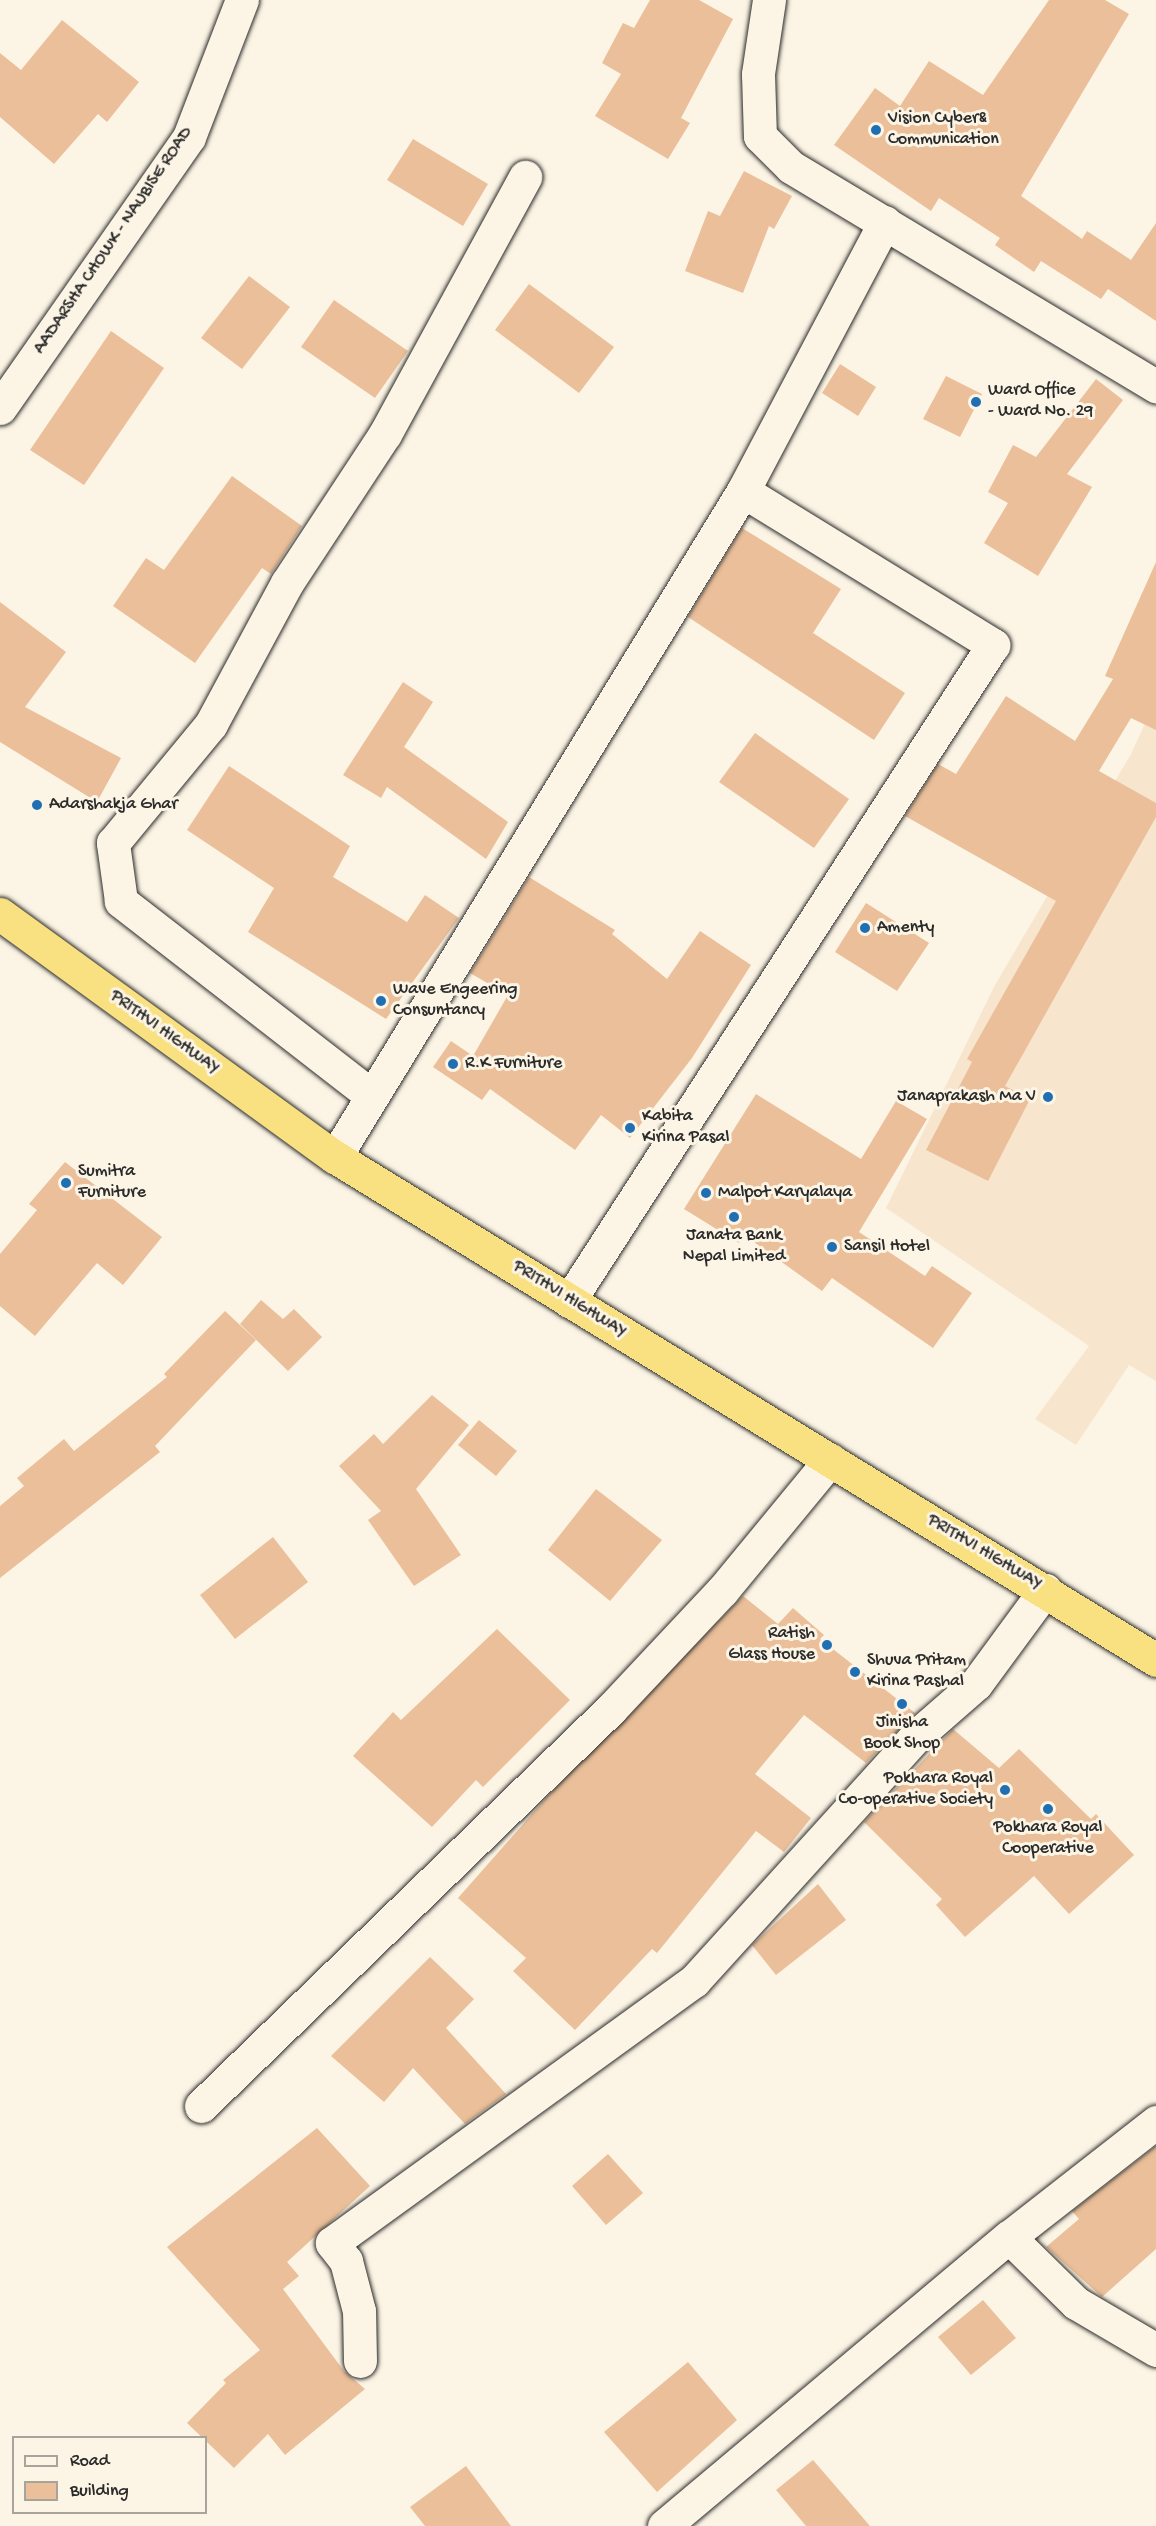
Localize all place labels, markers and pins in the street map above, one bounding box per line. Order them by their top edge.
place label: Vision Cyber& Communication [888,109,999,152]
marker: Vision Cyber& Communication [869,123,883,137]
place label: Ward Office - Ward No. 29 [988,381,1093,424]
marker: Ward Office - Ward No. 29 [969,395,983,409]
place label: Adarshakja Ghar [49,794,178,816]
marker: Adarshakja Ghar [30,798,44,812]
place label: Amenty [877,917,934,939]
marker: Amenty [858,921,872,935]
place label: Wave Engeering Consuntancy [393,980,517,1022]
marker: Wave Engeering Consuntancy [374,994,388,1008]
place label: R.K Furniture [465,1053,562,1075]
marker: R.K Furniture [446,1057,460,1071]
place label: Janaprakash Ma V [897,1086,1036,1108]
marker: Janaprakash Ma V [1041,1090,1055,1104]
place label: Kabita Kirina Pasal [642,1107,729,1150]
marker: Kabita Kirina Pasal [623,1121,637,1135]
place label: Sumitra Furniture [78,1162,146,1204]
marker: Sumitra Furniture [59,1176,73,1190]
place label: Malpot Karyalaya [718,1182,852,1204]
marker: Malpot Karyalaya [699,1186,713,1200]
marker: Janata Bank Nepal Limited [727,1210,741,1224]
place label: Janata Bank Nepal Limited [683,1226,785,1268]
place label: Sansil Hotel [844,1236,930,1258]
marker: Sansil Hotel [825,1240,839,1254]
place label: Ratish Glass House [728,1624,815,1666]
marker: Ratish Glass House [820,1638,834,1652]
place label: Shuva Pritam Kirina Pashal [867,1651,966,1694]
marker: Shuva Pritam Kirina Pashal [848,1665,862,1679]
marker: Jinisha Book Shop [895,1697,909,1711]
place label: Jinisha Book Shop [864,1713,940,1756]
place label: Pokhara Royal Co-operative Society [838,1769,993,1812]
marker: Pokhara Royal Co-operative Society [998,1783,1012,1797]
marker: Pokhara Royal Cooperative [1041,1802,1055,1816]
place label: Pokhara Royal Cooperative [993,1818,1103,1860]

